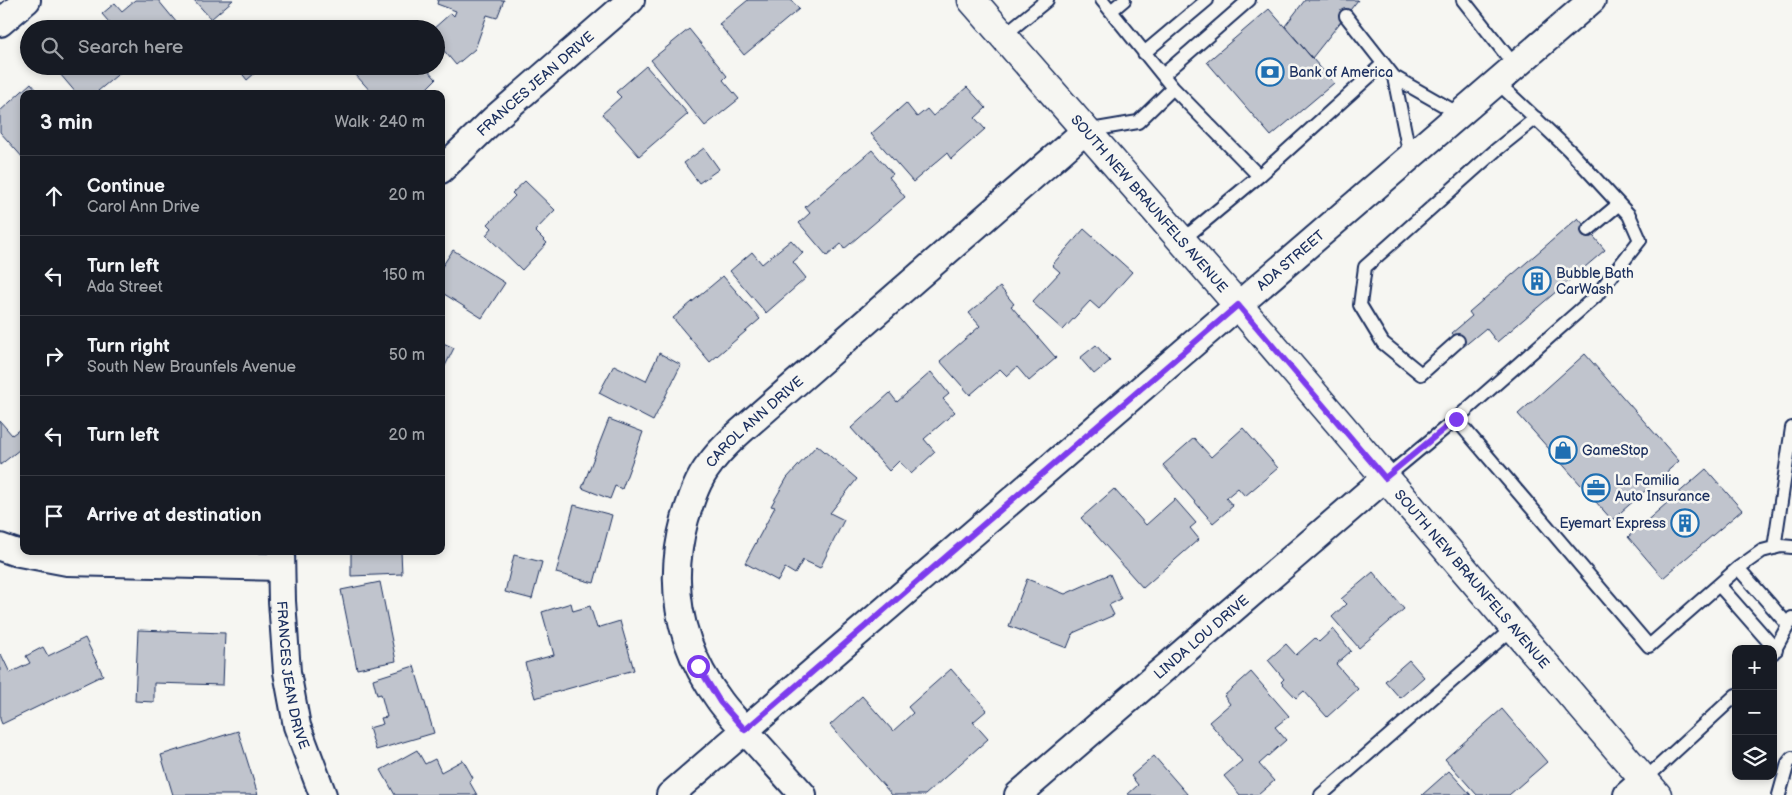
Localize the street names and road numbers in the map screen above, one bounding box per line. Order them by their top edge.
street label: FRANCES JEAN DRIVE [473,28,597,139]
street label: SOUTH NEW BRAUNFELS AVENUE [1067,111,1231,296]
street label: ADA STREET [1253,226,1328,294]
street label: CAROL ANN DRIVE [702,372,807,471]
street label: SOUTH NEW BRAUNFELS AVENUE [1391,486,1553,672]
street label: LINDA LOU DRIVE [1150,591,1252,682]
street label: FRANCES JEAN DRIVE [274,600,313,751]

